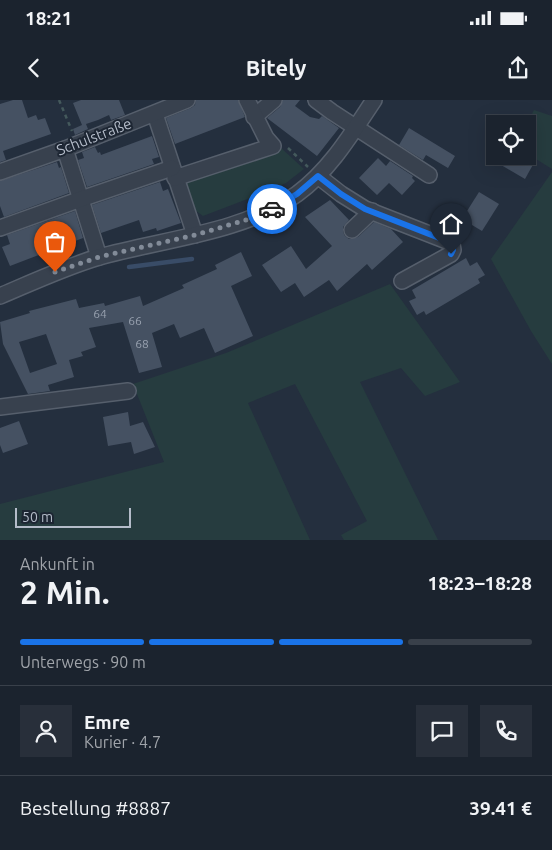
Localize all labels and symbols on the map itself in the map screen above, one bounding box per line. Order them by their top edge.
street label: Schulstraße [54,114,134,159]
courier [247,184,297,234]
pin [430,203,472,254]
pin [34,221,76,272]
house number: 64 [93,307,107,320]
house number: 66 [128,314,142,327]
house number: 68 [135,337,149,350]
scale bar [15,505,131,528]

